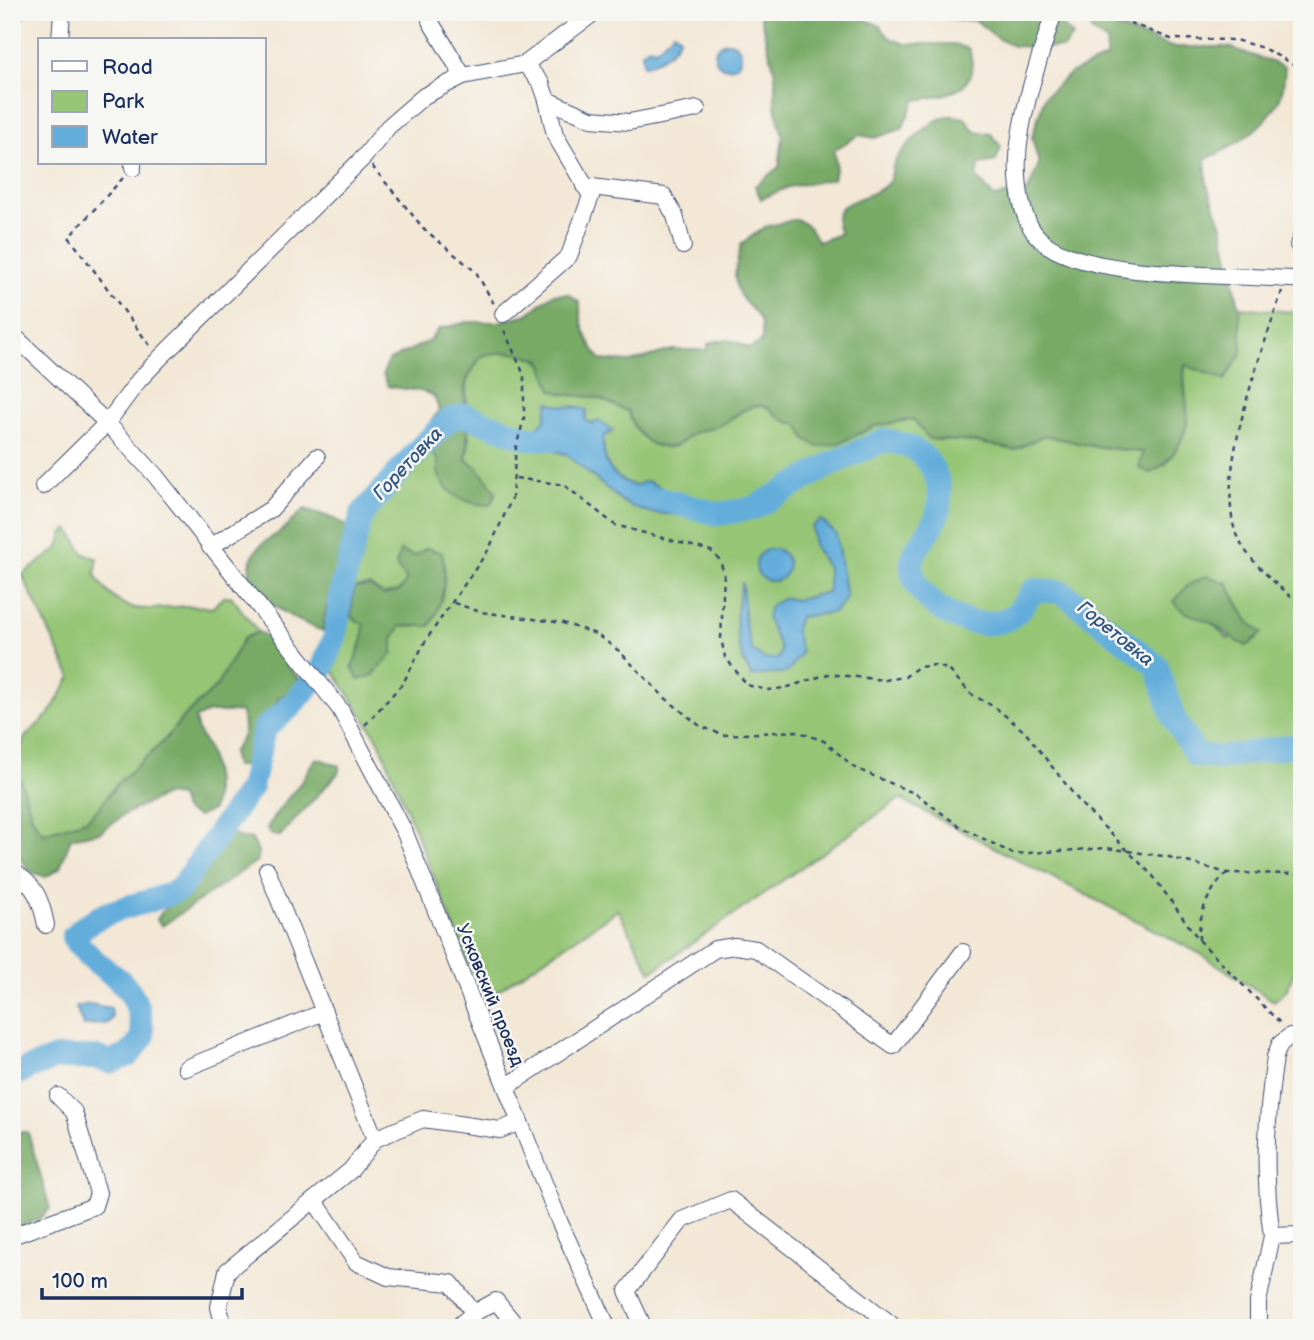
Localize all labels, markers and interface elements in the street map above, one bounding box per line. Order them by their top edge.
legend [38,38,266,164]
text: Road [102,55,153,80]
text: Park [102,89,145,114]
text: Water [102,125,158,150]
water label: Горетовка [368,423,448,505]
water label: Горетовка [1072,596,1158,672]
street label: Усковский проезд [452,921,528,1069]
scale bar [42,1256,242,1300]
text: 100 m [52,1269,108,1294]

